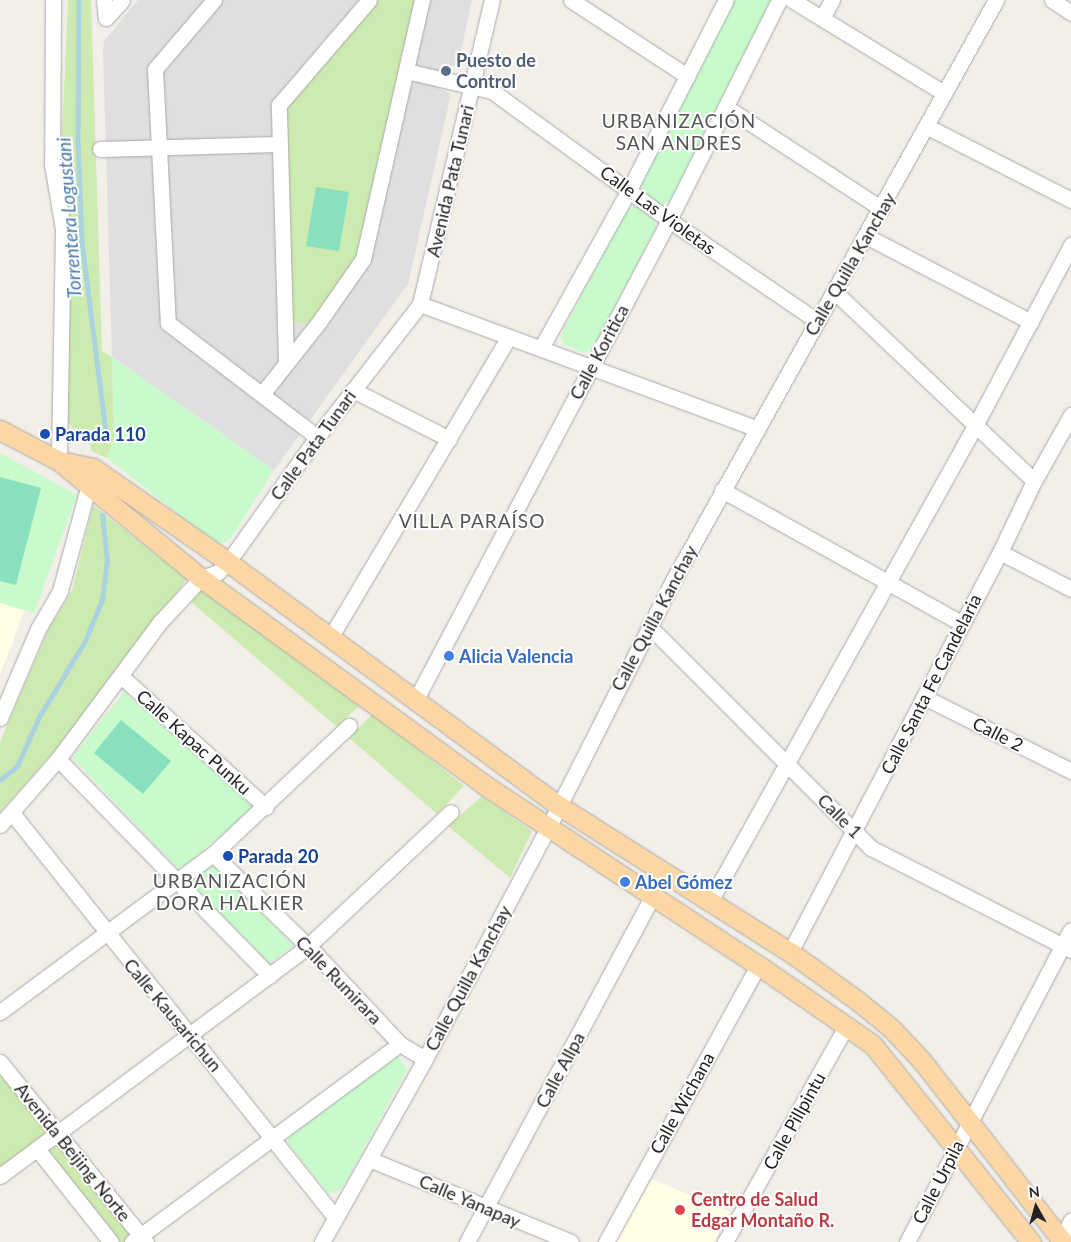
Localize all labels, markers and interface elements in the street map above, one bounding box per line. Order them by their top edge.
place label: Puesto de Control [456,50,536,92]
marker: Puesto de Control [440,65,452,77]
street label: Avenida Pata Tunari [422,103,478,259]
district label: URBANIZACIÓN SAN ANDRES [600,110,758,154]
water label: Torrentera Logustani [52,137,86,299]
street label: Calle Las Violetas [596,161,720,259]
street label: Calle Quilla Kanchay [800,189,900,339]
street label: Calle Koritica [565,301,633,403]
street label: Calle Pata Tunari [266,385,360,505]
place label: Parada 110 [55,423,146,445]
marker: Parada 110 [39,428,51,440]
district label: VILLA PARAÍSO [397,510,547,532]
street label: Calle Quilla Kanchay [606,542,702,694]
street label: Calle Santa Fe Candelaria [876,590,986,778]
place label: Alicia Valencia [459,645,574,667]
marker: Alicia Valencia [443,650,455,662]
street label: Calle Kapac Punku [132,685,256,799]
street label: Calle 2 [969,712,1027,756]
street label: Calle 1 [813,789,867,843]
place label: Parada 20 [238,845,318,867]
marker: Parada 20 [222,850,234,862]
district label: URBANIZACIÓN DORA HALKIER [151,870,309,914]
place label: Abel Gómez [635,871,732,893]
marker: Abel Gómez [619,876,631,888]
street label: Calle Quilla Kanchay [420,902,516,1054]
street label: Calle Rumirara [292,931,386,1029]
street label: Calle Kausarichun [119,954,227,1076]
street label: Calle Allpa [531,1028,589,1112]
street label: Calle Wichana [645,1048,719,1158]
street label: Calle Pillpintu [758,1069,830,1173]
street label: Avenida Beijing Norte [10,1078,136,1226]
street label: Calle Urpila [908,1137,968,1227]
street label: Calle Yanapay [416,1170,524,1232]
north arrow [1011,1182,1061,1232]
text: N [1028,1183,1040,1201]
place label: Centro de Salud Edgar Montaño R. [691,1189,835,1232]
marker: Centro de Salud Edgar Montaño R. [673,1203,687,1217]

